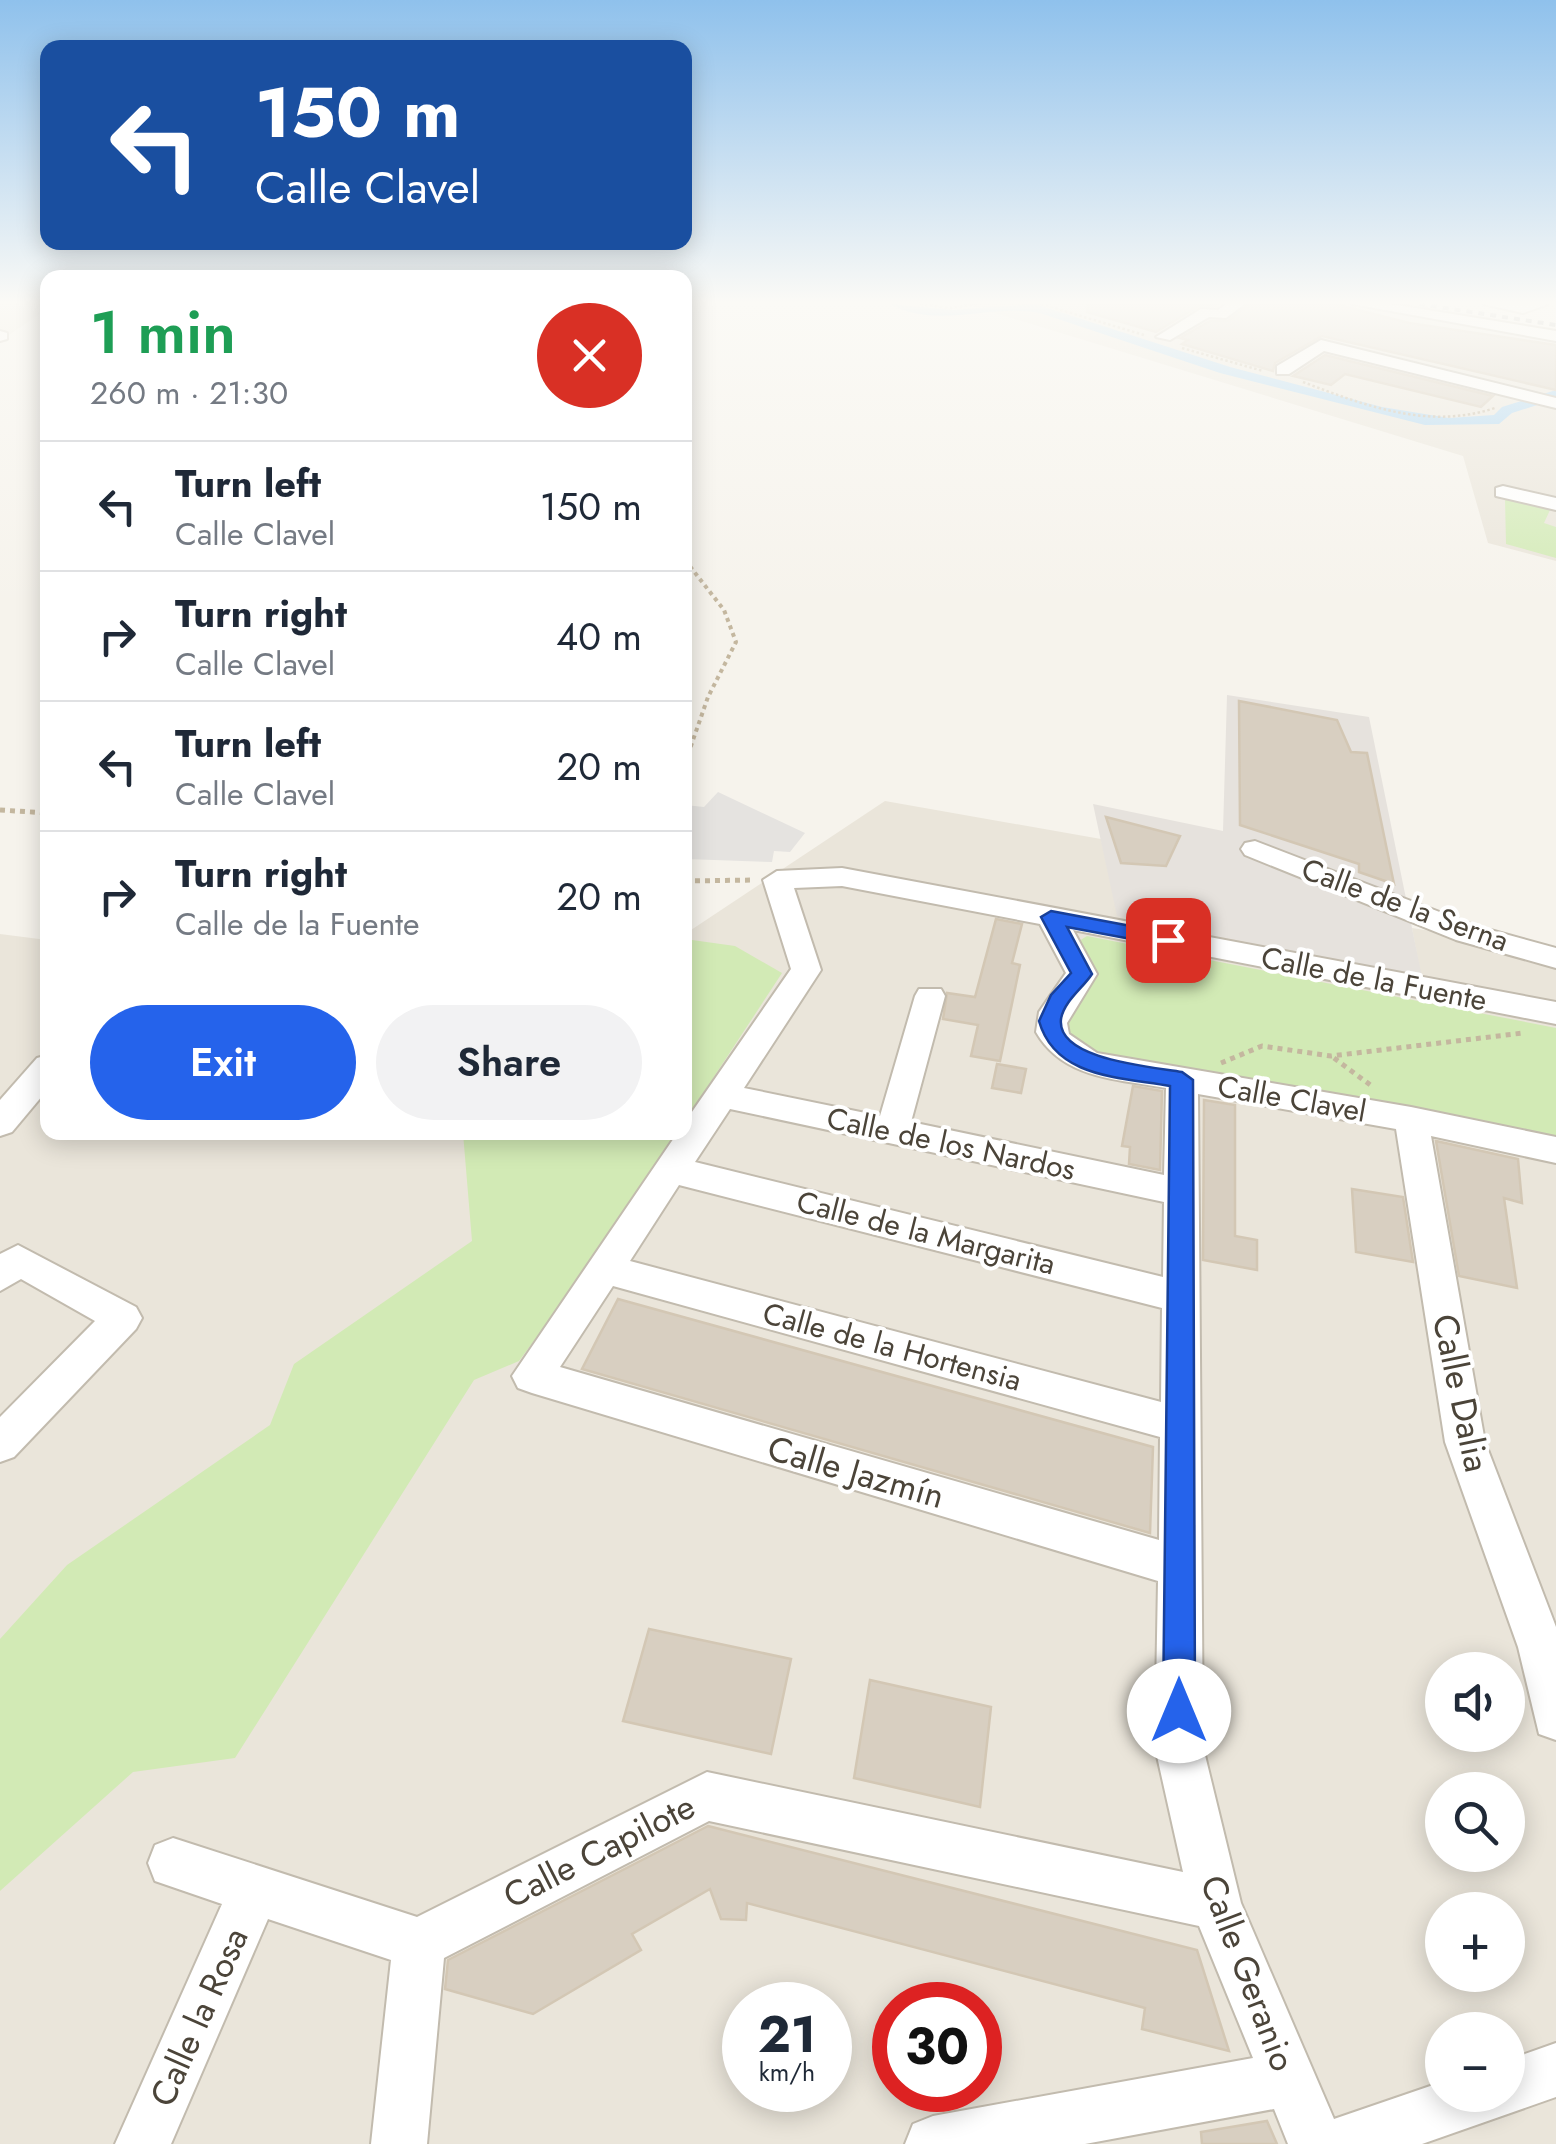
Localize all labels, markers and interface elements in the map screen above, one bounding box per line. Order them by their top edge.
text: 150 m [255,62,461,163]
icon: left [90,80,220,210]
text: Calle Clavel [255,155,480,220]
text: 1 min [90,289,236,376]
button: close [537,303,642,408]
text: 260 m · 21:30 [90,370,288,416]
text: Turn left [175,456,321,511]
icon: left [90,479,145,534]
text: 150 m [540,479,642,534]
text: Calle Clavel [175,511,335,557]
text: Turn right [175,586,347,641]
icon: right [90,609,145,664]
text: 40 m [556,609,642,664]
text: Calle Clavel [175,641,335,687]
text: Turn left [175,716,321,771]
icon: left [90,739,145,794]
text: 20 m [557,739,642,794]
text: Calle Clavel [175,771,335,817]
text: Turn right [175,846,347,901]
street label: Calle de la Serna [1296,847,1515,962]
icon: right [90,869,145,924]
text: 20 m [557,869,642,924]
pin [1126,898,1211,983]
text: Calle de la Fuente [175,901,419,947]
icon: arrive [1141,913,1196,968]
street label: Calle de la Fuente [1258,936,1491,1021]
button: Exit [90,1005,356,1120]
button: Share [376,1005,642,1120]
street label: Calle Clavel [1214,1064,1370,1133]
street label: Calle de los Nardos [823,1096,1079,1191]
street label: Calle de la Margarita [792,1180,1060,1285]
street label: Calle de la Hortensia [758,1291,1026,1402]
street label: Calle Dalia [1420,1310,1502,1476]
street label: Calle Jazmín [762,1423,950,1521]
map controls [1425,1652,1525,2112]
button: sound [1425,1652,1525,1752]
position arrow [1127,1659,1231,1763]
button: search [1425,1772,1525,1872]
street label: Calle Capilote [495,1781,703,1921]
street label: Calle Geranio [1188,1868,1308,2078]
button: + [1425,1892,1525,1992]
street label: Calle la Rosa [137,1920,261,2114]
speed limit sign: 30 [872,1982,1002,2112]
text: 21 [758,1998,816,2071]
button: − [1425,2012,1525,2112]
text: km/h [759,2054,815,2090]

